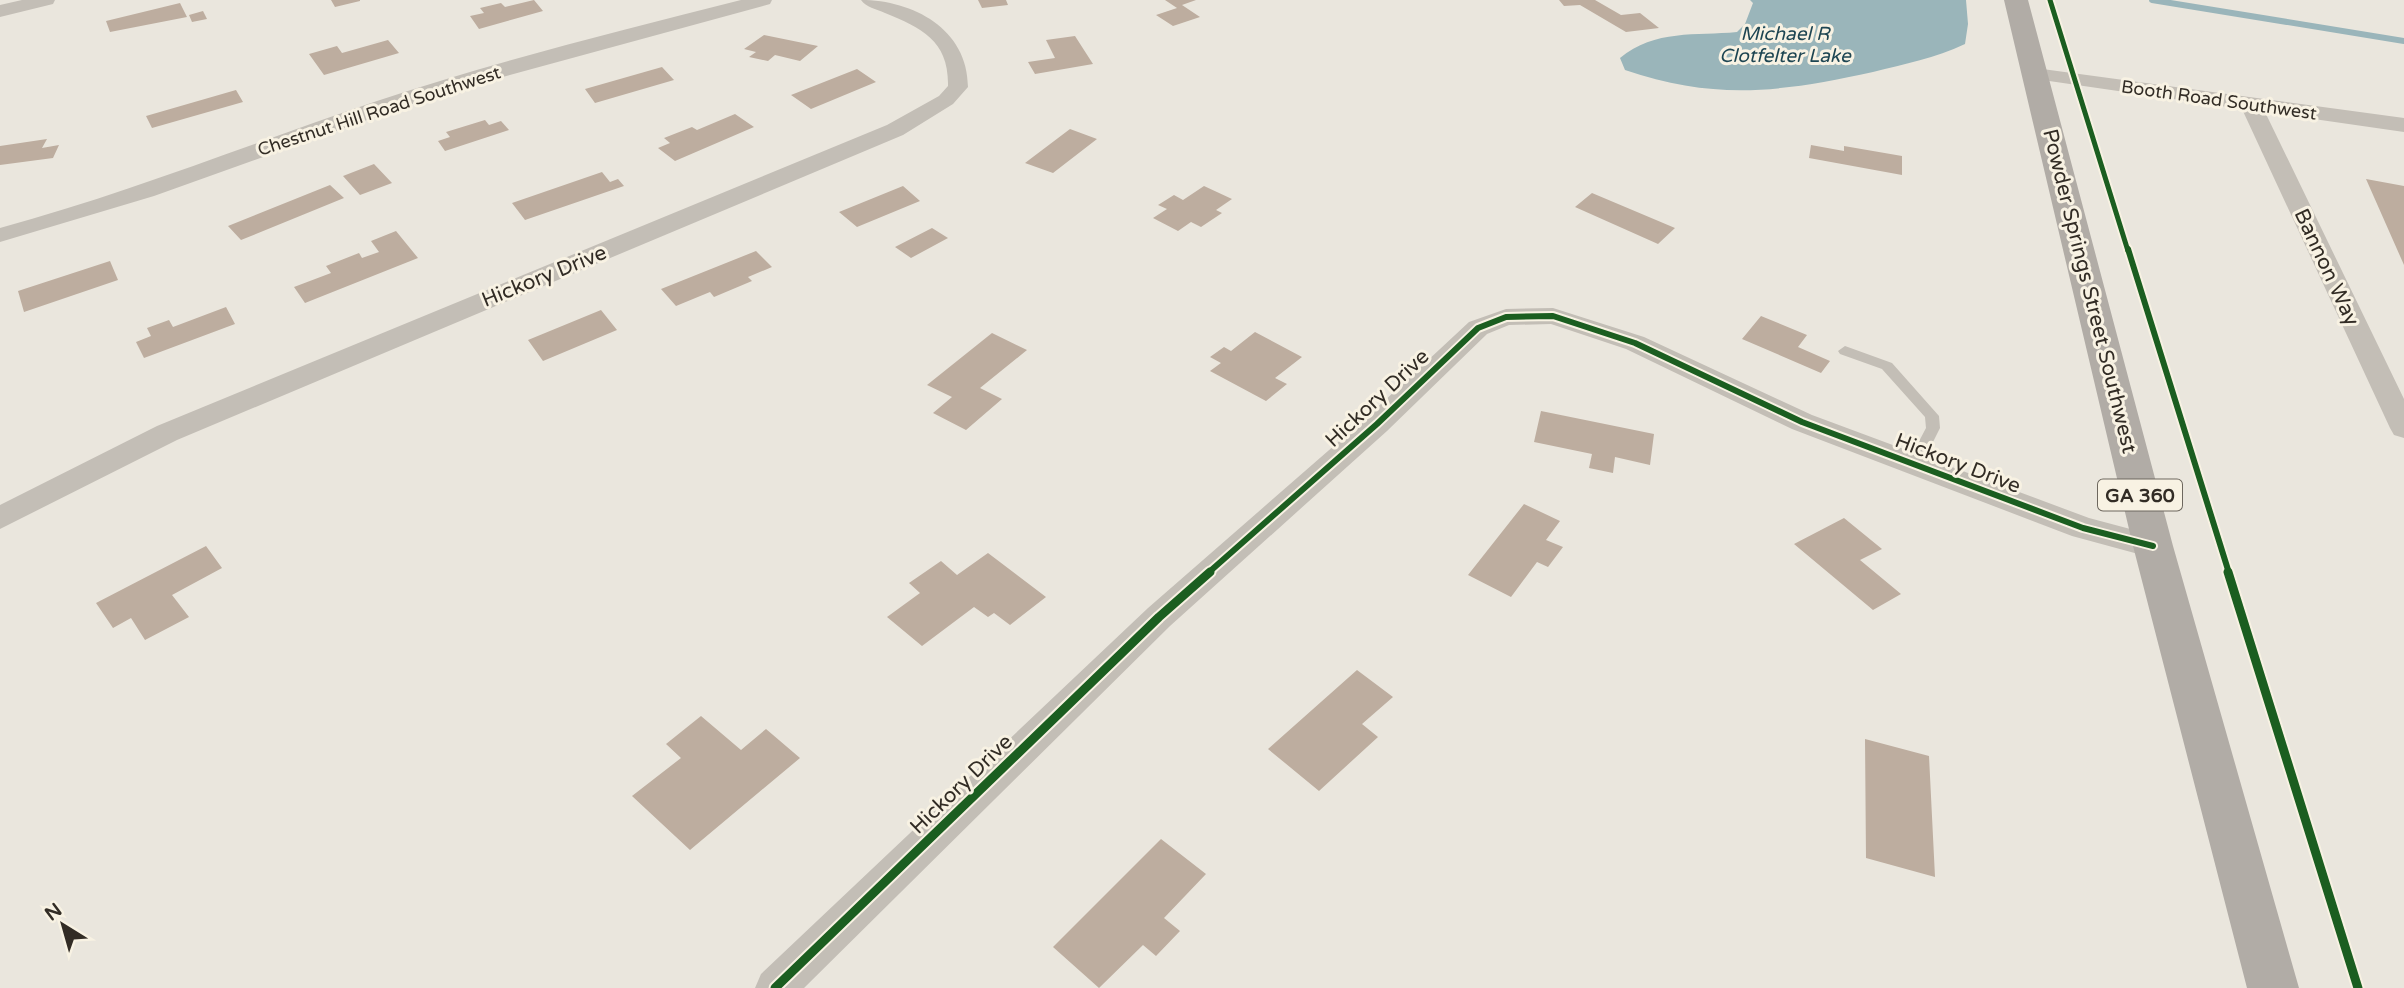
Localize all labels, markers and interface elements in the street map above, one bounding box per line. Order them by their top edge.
water label: Michael R Clotfelter Lake [1719,23,1852,67]
street label: Chestnut Hill Road Southwest [255,61,503,161]
street label: Booth Road Southwest [2120,75,2318,125]
street label: Powder Springs Street Southwest [2037,126,2142,456]
street label: Bannon Way [2289,205,2365,330]
street label: Hickory Drive [478,240,610,313]
street label: Hickory Drive [1320,344,1434,453]
street label: Hickory Drive [1891,428,2024,499]
road number: GA 360 [2098,480,2182,510]
street label: Hickory Drive [905,729,1018,839]
north arrow [28,890,98,960]
text: N [41,899,66,926]

